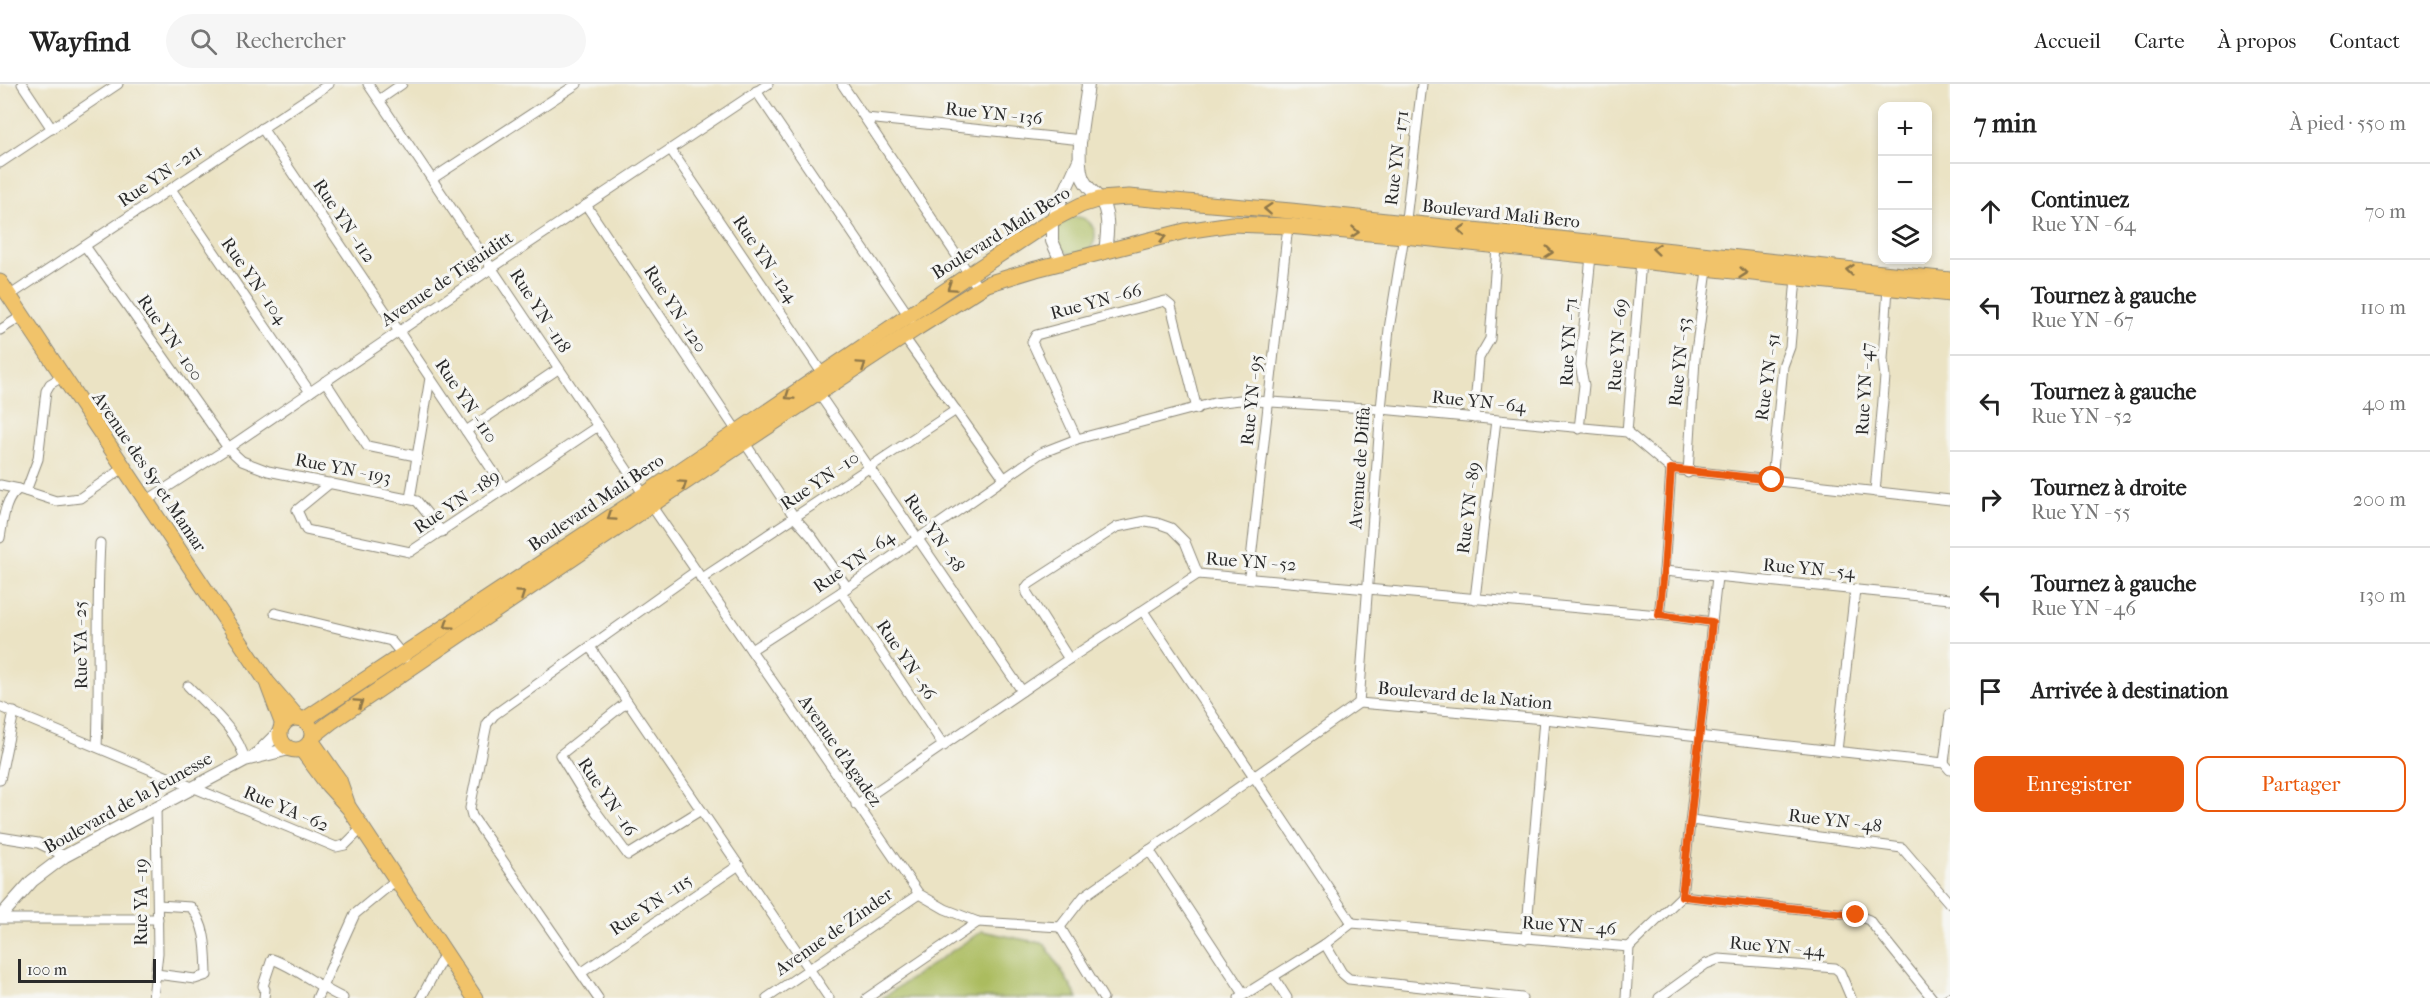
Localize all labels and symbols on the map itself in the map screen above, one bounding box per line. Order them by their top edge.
street label: Rue YN - 136 [944,98,1044,130]
street label: Rue YN - 171 [1381,109,1413,207]
street label: Rue YN - 211 [114,140,206,212]
street label: Rue YN - 112 [308,175,380,267]
street label: Boulevard Mali Bero [928,182,1074,284]
street label: Boulevard Mali Bero [1421,195,1581,233]
one-way arrow [1264,203,1273,216]
street label: Rue YN - 124 [728,211,802,307]
one-way arrow [1458,224,1467,237]
one-way arrow [1350,225,1360,238]
street label: Avenue de Tiguiditt [376,227,517,332]
one-way arrow [1156,231,1166,244]
street label: Rue YN - 104 [216,234,292,329]
one-way arrow [1652,244,1661,256]
one-way arrow [1544,245,1554,258]
street label: Rue YN - 120 [639,261,711,357]
one-way arrow [1845,264,1855,277]
street label: Rue YN - 118 [505,265,575,357]
one-way arrow [1738,266,1747,279]
one-way arrow [947,279,957,291]
street label: Rue YN - 66 [1048,280,1144,324]
street label: Rue YN - 100 [133,291,207,385]
street label: Rue YN - 71 [1556,297,1582,387]
street label: Rue YN - 69 [1604,298,1632,392]
street label: Rue YN - 53 [1665,317,1695,407]
street label: Rue YN - 51 [1751,332,1785,422]
street label: Rue YN - 47 [1852,342,1878,436]
street label: Rue YN - 95 [1237,353,1267,447]
street label: Rue YN - 110 [430,355,502,447]
one-way arrow [856,361,867,372]
street label: Avenue des Sy et Mamar [87,387,211,556]
street label: Rue YN - 64 [1431,387,1527,417]
one-way arrow [785,389,796,400]
street label: Avenue de Diffa [1345,405,1375,531]
street label: Rue YN - 10 [777,447,863,515]
street label: Rue YN - 193 [293,449,393,489]
street label: Boulevard Mali Bero [524,450,668,556]
street label: Rue YN - 89 [1453,461,1485,555]
street label: Rue YN - 189 [410,466,504,538]
route start [1758,466,1784,492]
one-way arrow [676,480,687,491]
street label: Rue YN - 58 [899,490,969,576]
one-way arrow [606,510,617,521]
street label: Rue YN - 64 [809,526,899,598]
street label: Rue YN - 52 [1205,548,1297,576]
street label: Rue YN - 54 [1762,555,1856,584]
one-way arrow [515,589,525,601]
street label: Rue YA - 25 [70,600,92,689]
street label: Rue YN - 56 [872,616,940,704]
one-way arrow [444,618,455,629]
street label: Boulevard de la Nation [1377,678,1554,714]
street label: Avenue d'Agadez [793,690,886,811]
one-way arrow [353,699,364,710]
street label: Boulevard de la Jeunesse [40,748,216,858]
street label: Rue YN - 16 [573,754,641,840]
street label: Rue YA - 62 [240,782,332,836]
street label: Rue YN - 48 [1787,805,1883,837]
street label: Rue YA - 19 [131,858,152,946]
street label: Rue YN - 115 [606,870,696,940]
street label: Avenue de Zinder [770,883,897,981]
route end [1842,901,1868,927]
street label: Rue YN - 46 [1521,912,1617,940]
street label: Rue YN - 44 [1729,932,1826,962]
scale bar [18,956,156,984]

